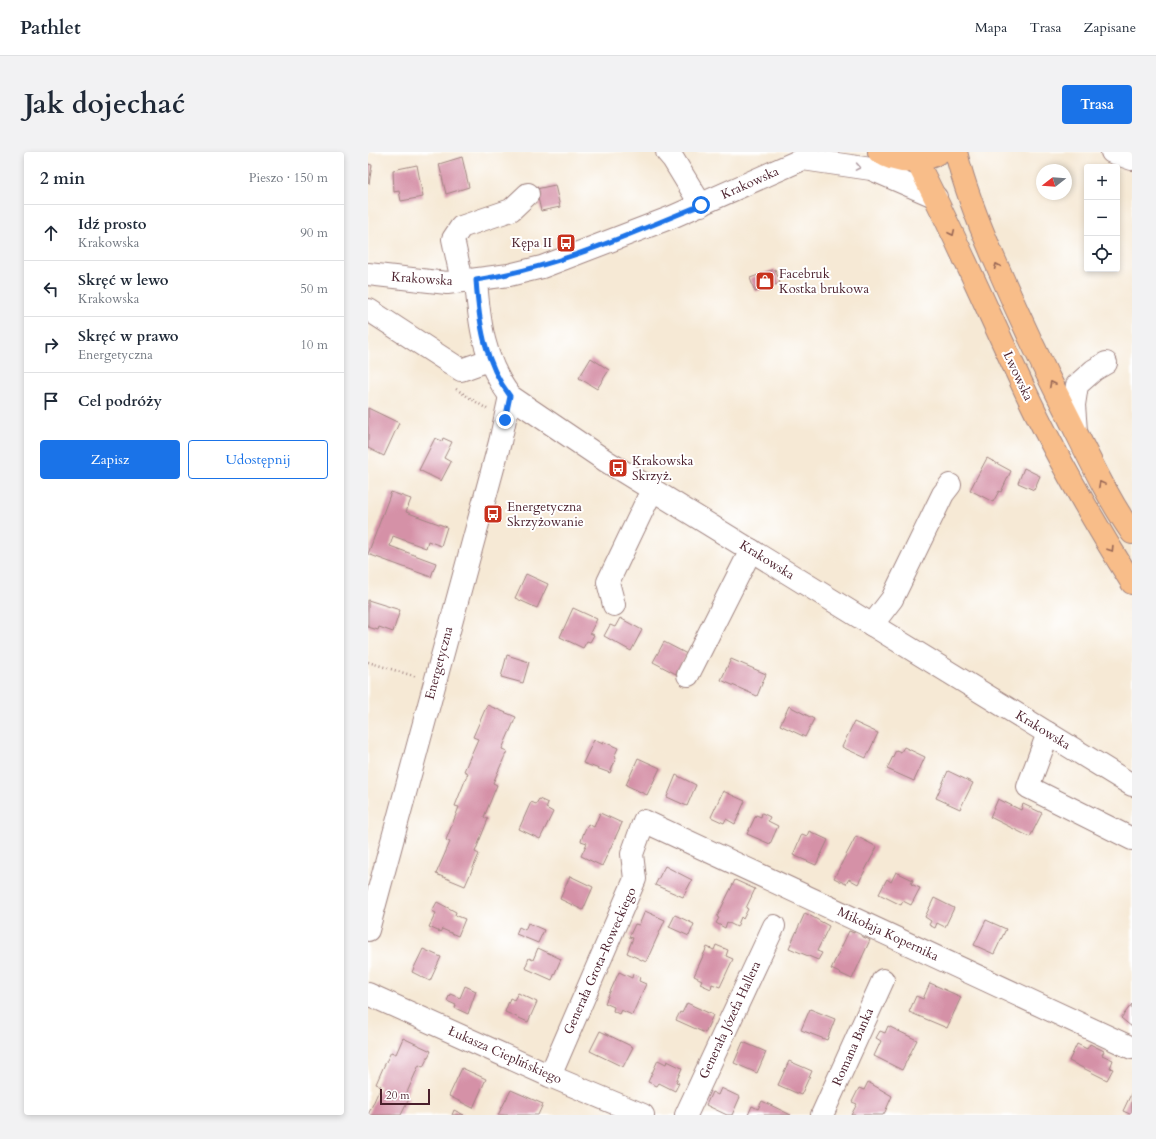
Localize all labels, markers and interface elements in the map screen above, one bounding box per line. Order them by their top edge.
text: Pathlet [20,15,81,41]
text: Mapa [975,18,1007,37]
text: Trasa [1029,18,1062,37]
text: Zapisane [1084,18,1136,37]
text: Jak dojechać [24,85,185,123]
button: Trasa [1062,85,1132,124]
street label: Krakowska [718,162,782,204]
one-way arrow [855,162,862,170]
north arrow [1036,164,1072,200]
map controls [1084,164,1120,272]
button: + [1084,164,1120,200]
text: 2 min [40,167,85,190]
text: Pieszo · 150 m [249,169,328,187]
route start [692,196,710,214]
button: − [1084,200,1120,236]
text: Idź prosto [78,214,146,234]
icon: ahead [40,222,62,244]
text: 90 m [300,224,328,242]
one-way arrow [947,229,955,236]
bus stop icon: Kępa II [555,232,577,254]
text: Krakowska [78,234,139,252]
place label: Kępa II [512,234,552,252]
button: locate [1084,236,1120,272]
one-way arrow [994,263,1002,271]
place label: Facebruk Kostka brukowa [779,265,869,298]
street label: Krakowska [391,268,454,290]
text: Skręć w lewo [78,270,168,290]
shop icon: Facebruk Kostka brukowa [754,270,776,292]
icon: left [40,278,62,300]
text: 50 m [300,280,328,298]
text: Krakowska [78,290,139,308]
text: Skręć w prawo [78,326,179,346]
icon: right [40,334,62,356]
text: 10 m [300,336,328,354]
text: Energetyczna [78,346,153,364]
street label: Lwowska [999,348,1037,404]
one-way arrow [1049,381,1057,388]
icon: arrive [40,390,62,412]
text: Cel podróży [78,391,162,411]
route end [496,411,514,429]
button: Zapisz [40,440,180,479]
button: Udostępnij [188,440,328,479]
place label: Krakowska Skrzyż. [632,452,694,485]
bus stop icon: Krakowska Skrzyż. [607,457,629,479]
one-way arrow [1099,480,1106,488]
place label: Energetyczna Skrzyżowanie [507,498,584,531]
bus stop icon: Energetyczna Skrzyżowanie [482,503,504,525]
street label: Krakowska [736,536,798,584]
one-way arrow [1106,545,1114,552]
street label: Energetyczna [421,624,457,702]
street label: Krakowska [1012,706,1074,754]
street label: Generała Grota-Roweckiego [559,885,641,1037]
street label: Mikołaja Kopernika [834,903,942,966]
street label: Generała Józefa Hallera [695,958,765,1082]
street label: Romana Banka [828,1005,878,1089]
street label: Łukasza Cieplińskiego [445,1022,565,1088]
scale bar [380,1087,430,1106]
text: 20 m [386,1088,410,1103]

